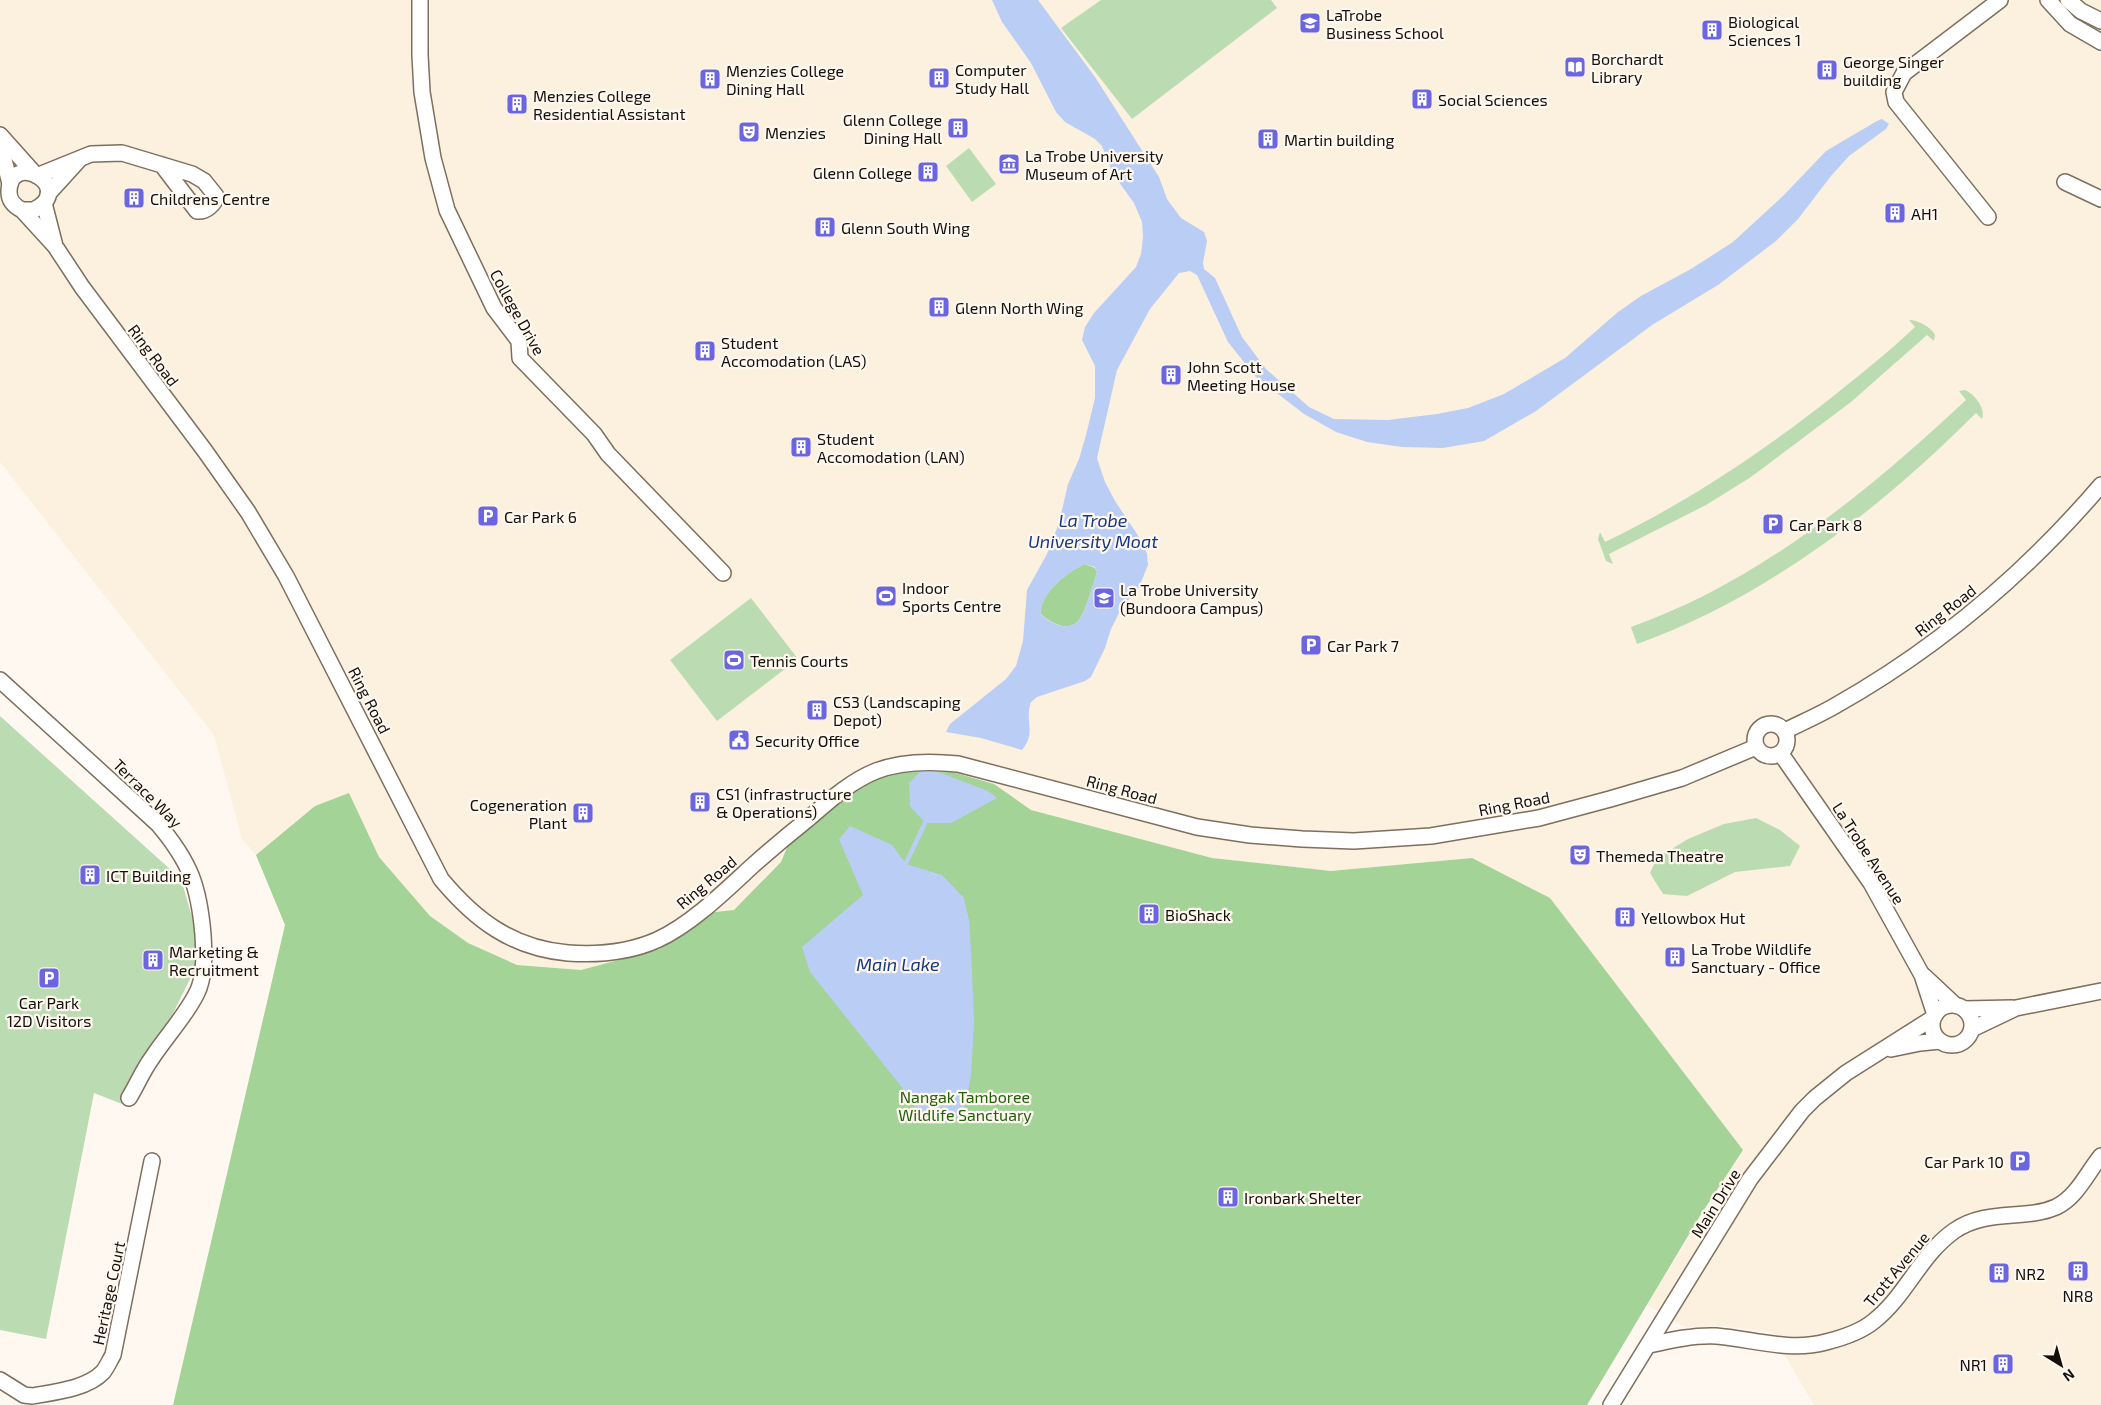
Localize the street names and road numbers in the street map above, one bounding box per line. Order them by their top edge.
street label: College Drive [487,266,549,358]
street label: Ring Road [125,320,183,390]
street label: Ring Road [1911,580,1979,640]
street label: Ring Road [345,663,395,737]
street label: Terrace Way [110,755,187,832]
street label: Ring Road [1085,770,1159,808]
street label: Ring Road [1477,787,1551,819]
street label: La Trobe Avenue [1829,798,1909,908]
street label: Ring Road [672,851,740,913]
street label: Main Drive [1686,1165,1744,1241]
street label: Trott Avenue [1859,1228,1933,1310]
street label: Heritage Court [88,1239,128,1347]

